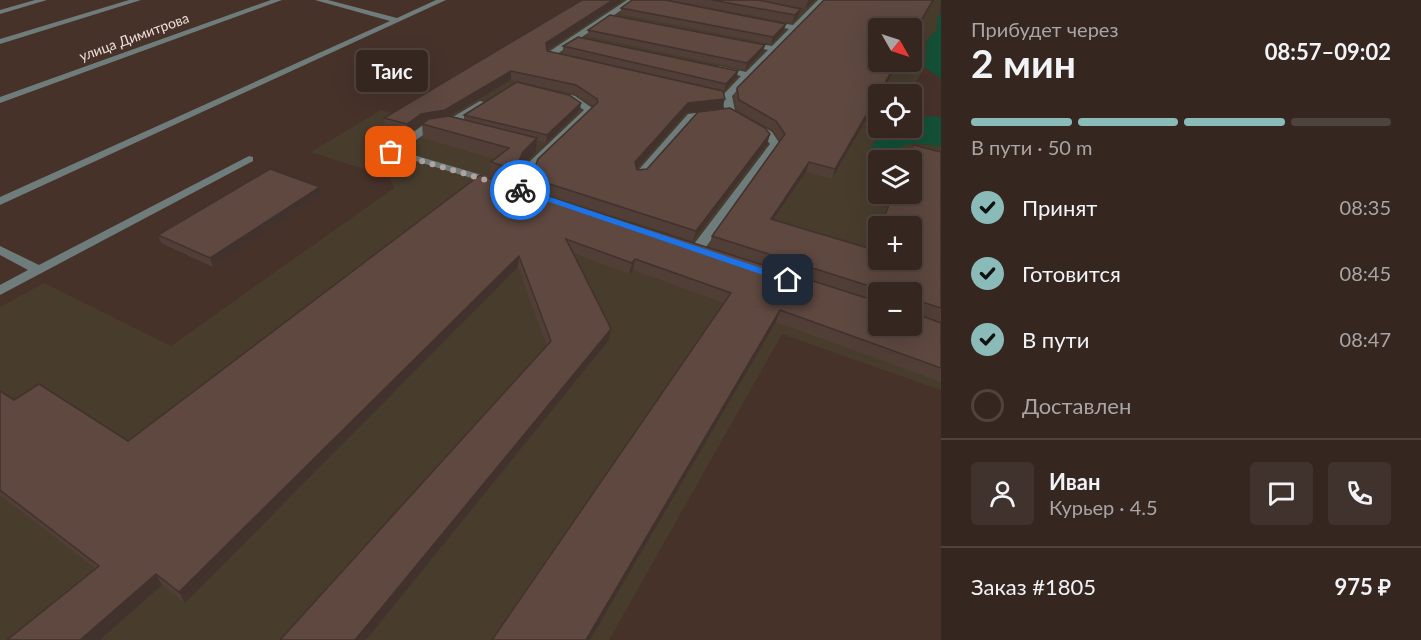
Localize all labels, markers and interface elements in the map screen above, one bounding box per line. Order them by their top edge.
street label: улица Димитрова [77,9,191,64]
text: Прибудет через [971,17,1118,41]
north arrow [868,18,922,72]
map controls [868,18,922,336]
text: 08:57–09:02 [1265,38,1391,65]
text: 2 мин [971,40,1076,86]
callout: Таис [355,50,427,92]
text: Таис [371,59,413,83]
button: locate [868,84,922,138]
pin [365,126,416,177]
icon: bag [374,135,407,168]
text: В пути · 50 m [971,135,1092,159]
button: layers [868,150,922,204]
courier [490,160,550,220]
icon: bike [504,174,537,207]
icon: check [971,191,1004,224]
text: Принят [1022,194,1097,221]
text: 08:35 [1340,195,1391,219]
button: + [868,216,922,270]
pin [762,254,813,305]
icon: check [971,257,1004,290]
text: Готовится [1022,260,1121,287]
text: 08:45 [1340,261,1391,285]
icon: home [771,263,804,296]
button: − [868,282,922,336]
icon: check [971,323,1004,356]
text: В пути [1022,326,1089,353]
text: 08:47 [1340,327,1391,351]
text: Доставлен [1022,392,1131,419]
button: person [971,462,1034,525]
button: chat [1250,462,1313,525]
button: phone [1328,462,1391,525]
text: Иван [1049,468,1101,495]
text: Курьер · 4.5 [1049,495,1158,519]
text: Заказ #1805 [971,573,1096,600]
text: 975 ₽ [1335,573,1391,600]

